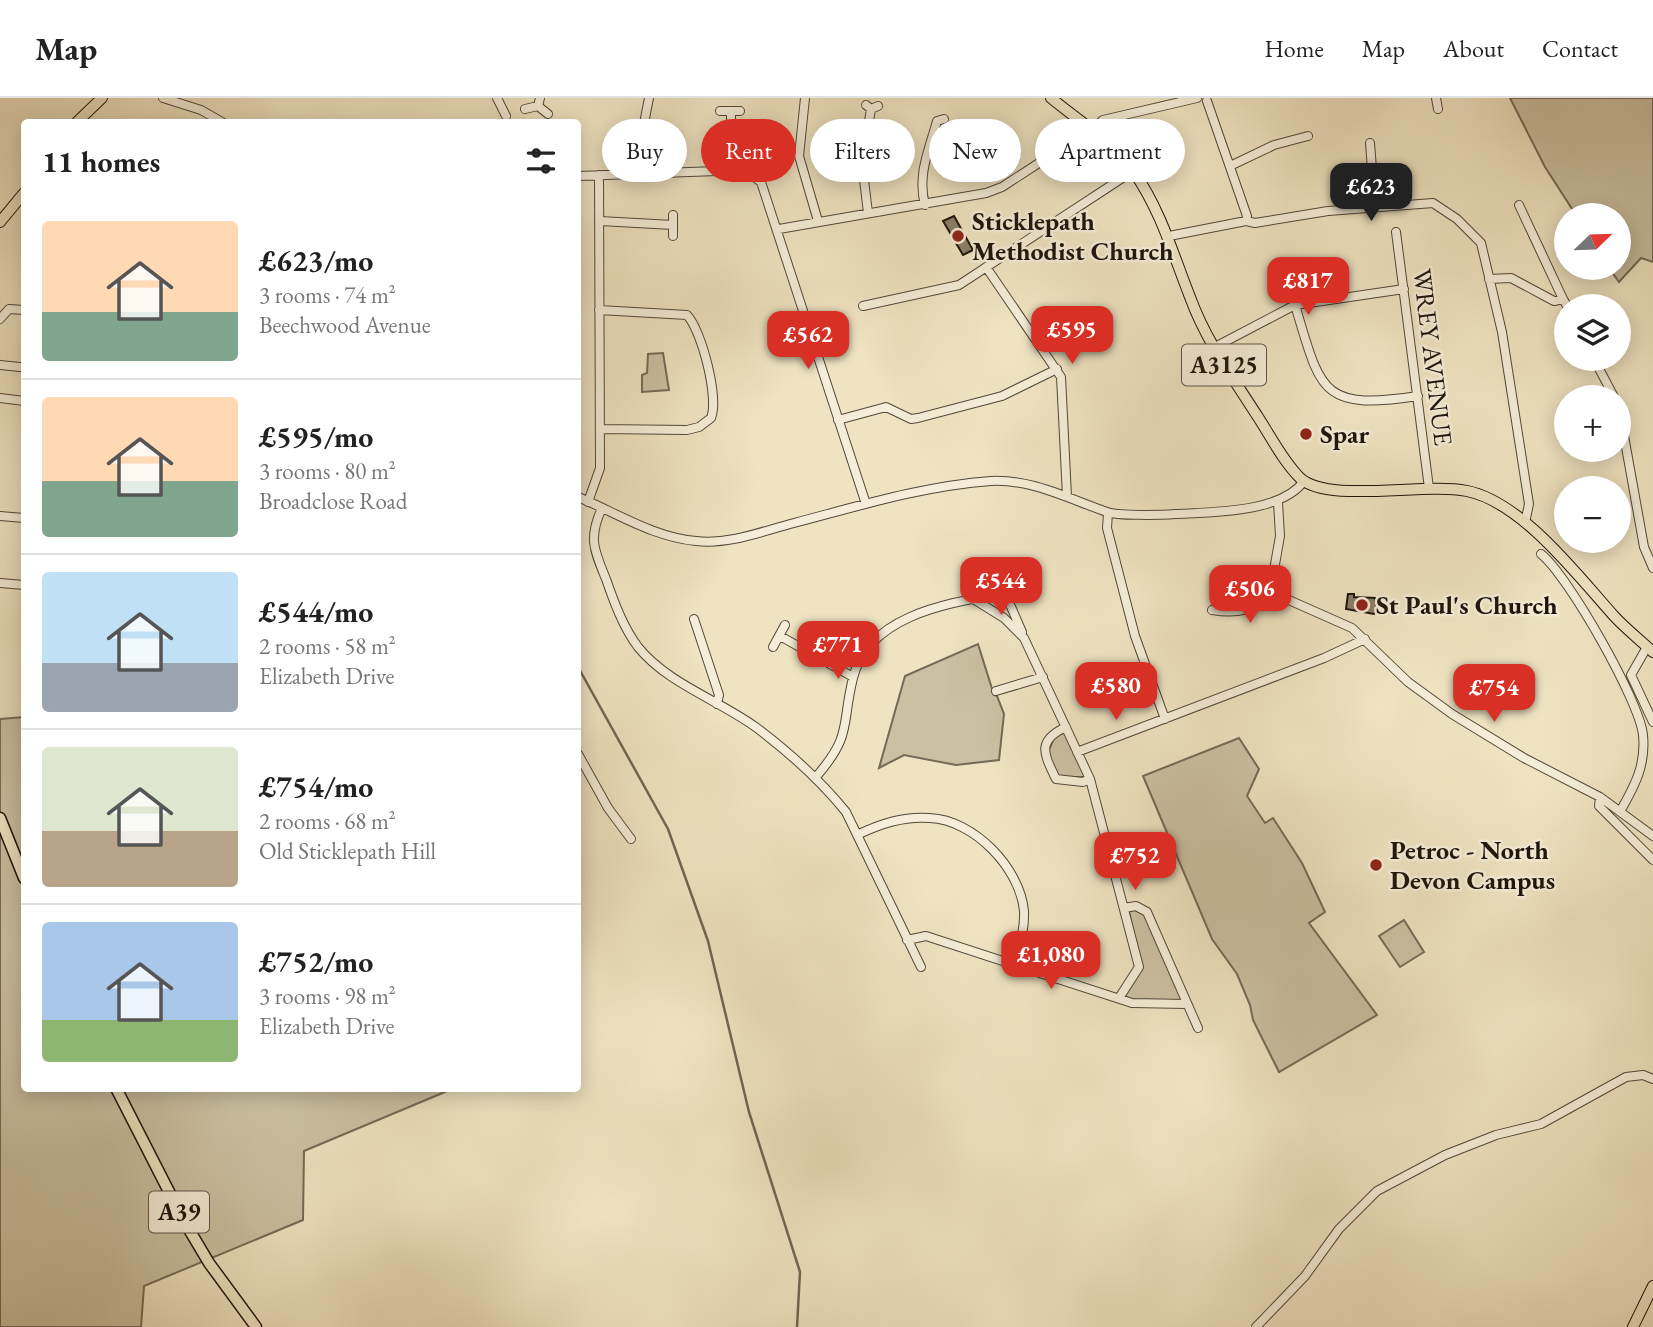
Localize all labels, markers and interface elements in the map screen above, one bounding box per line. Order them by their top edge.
text: Map [35,27,97,70]
text: Home [1264,33,1324,64]
text: Map [1362,33,1405,64]
text: About [1443,33,1504,64]
text: Contact [1542,33,1618,64]
chip: Buy [602,119,687,182]
chip: Rent [701,119,796,182]
chip: Filters [810,119,915,182]
chip: New [929,119,1021,182]
chip: Apartment [1035,119,1185,182]
text: 11 homes [42,142,160,181]
icon: filters [522,142,560,180]
pin: £623 [1330,164,1412,223]
text: £623 [1346,171,1396,201]
north arrow [1554,203,1631,280]
map controls [1554,203,1631,553]
place label: Sticklepath Methodist Church [972,204,1174,268]
marker: Sticklepath Methodist Church [950,228,966,244]
text: £623/mo [259,241,373,280]
icon: home [98,249,182,333]
pin: £817 [1267,258,1349,317]
text: £817 [1283,265,1333,295]
street label: WREY AVENUE [1405,266,1461,448]
text: 3 rooms · 74 m² [259,280,396,310]
button: layers [1554,294,1631,371]
pin: £595 [1031,306,1113,366]
text: Beechwood Avenue [259,310,431,340]
pin: £562 [767,312,849,371]
text: £595 [1047,314,1097,344]
text: £562 [783,319,833,349]
road number: A3125 [1182,344,1266,386]
button: + [1554,385,1631,462]
text: £595/mo [259,417,373,456]
place label: Spar [1320,417,1369,451]
icon: home [98,425,182,509]
marker: Spar [1298,426,1314,442]
text: 3 rooms · 80 m² [259,456,396,486]
button: − [1554,476,1631,553]
text: Broadclose Road [259,486,407,516]
pin: £544 [960,558,1042,617]
text: £544 [976,565,1026,595]
pin: £506 [1209,566,1291,625]
text: £506 [1225,573,1275,603]
place label: St Paul's Church [1376,588,1558,622]
text: £544/mo [259,592,373,631]
marker: St Paul's Church [1354,597,1370,613]
icon: home [98,600,182,684]
pin: £771 [797,622,879,681]
text: £771 [813,629,863,659]
text: 2 rooms · 58 m² [259,631,396,661]
text: Elizabeth Drive [259,661,395,691]
pin: £580 [1075,662,1157,722]
pin: £754 [1453,664,1535,724]
text: £580 [1091,670,1141,700]
text: £754 [1469,672,1519,702]
text: £754/mo [259,767,373,806]
icon: home [98,775,182,859]
text: 2 rooms · 68 m² [259,806,396,836]
pin: £752 [1094,832,1176,892]
place label: Petroc - North Devon Campus [1390,833,1555,897]
text: Old Sticklepath Hill [259,836,436,866]
text: £752 [1110,840,1160,870]
marker: Petroc - North Devon Campus [1368,857,1384,873]
pin: £1,080 [994,932,1108,991]
text: £1,080 [1017,939,1085,969]
text: £752/mo [259,942,373,981]
icon: home [98,950,182,1034]
text: 3 rooms · 98 m² [259,981,396,1011]
text: Elizabeth Drive [259,1011,395,1041]
road number: A39 [149,1192,209,1232]

